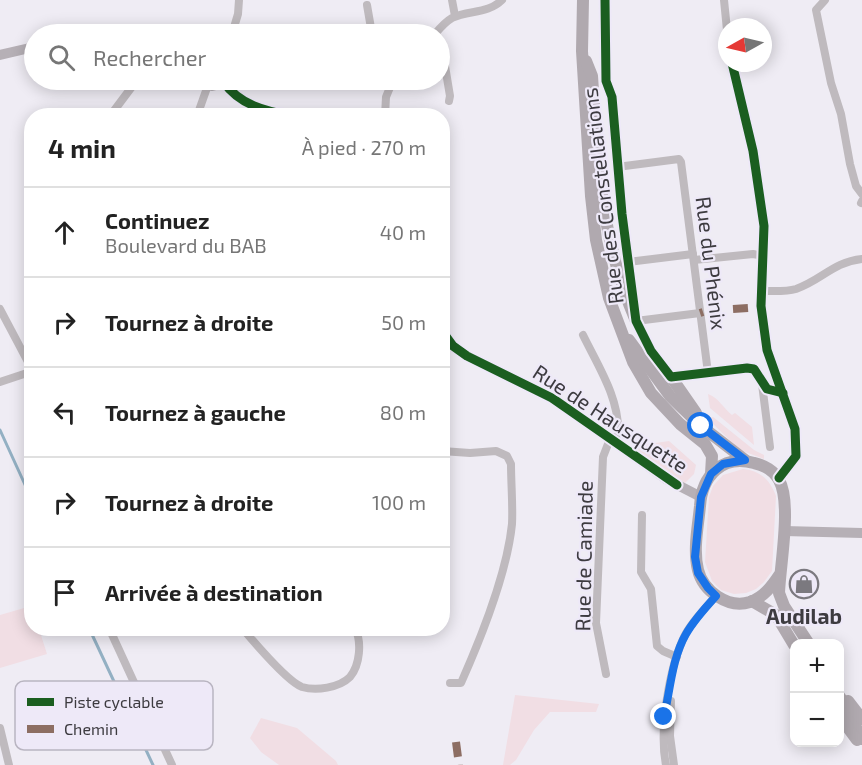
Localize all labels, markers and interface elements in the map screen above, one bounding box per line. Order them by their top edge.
north arrow [718,18,772,72]
search box [24,24,450,90]
icon: search [45,41,78,74]
text: Rechercher [93,44,206,70]
street label: Rue des Constellations [576,86,628,306]
text: 4 min [48,132,116,163]
text: À pied · 270 m [302,135,426,159]
street label: Rue du Phénix [691,195,733,331]
text: Continuez [105,207,209,233]
icon: ahead [48,216,81,249]
text: 40 m [380,220,426,244]
text: Boulevard du BAB [105,233,267,257]
icon: right [48,306,81,339]
text: Tournez à droite [105,309,274,335]
text: 50 m [381,310,426,334]
street label: Rue de Hausquette [529,359,693,477]
icon: left [48,396,81,429]
text: Tournez à gauche [105,399,286,425]
text: 80 m [380,400,426,424]
route start [687,412,713,438]
street label: Rue de Camiade [569,480,597,632]
icon: right [48,486,81,519]
text: Tournez à droite [105,489,274,515]
text: 100 m [372,490,426,514]
shop icon: Audilab [788,568,820,600]
icon: arrive [48,576,81,609]
text: Arrivée à destination [105,579,323,605]
place label: Audilab [766,603,842,628]
map controls [790,639,844,747]
button: + [790,639,844,693]
legend [15,681,213,750]
text: Piste cyclable [64,692,164,711]
button: − [790,693,844,747]
route end [650,703,676,729]
text: Chemin [64,719,118,738]

